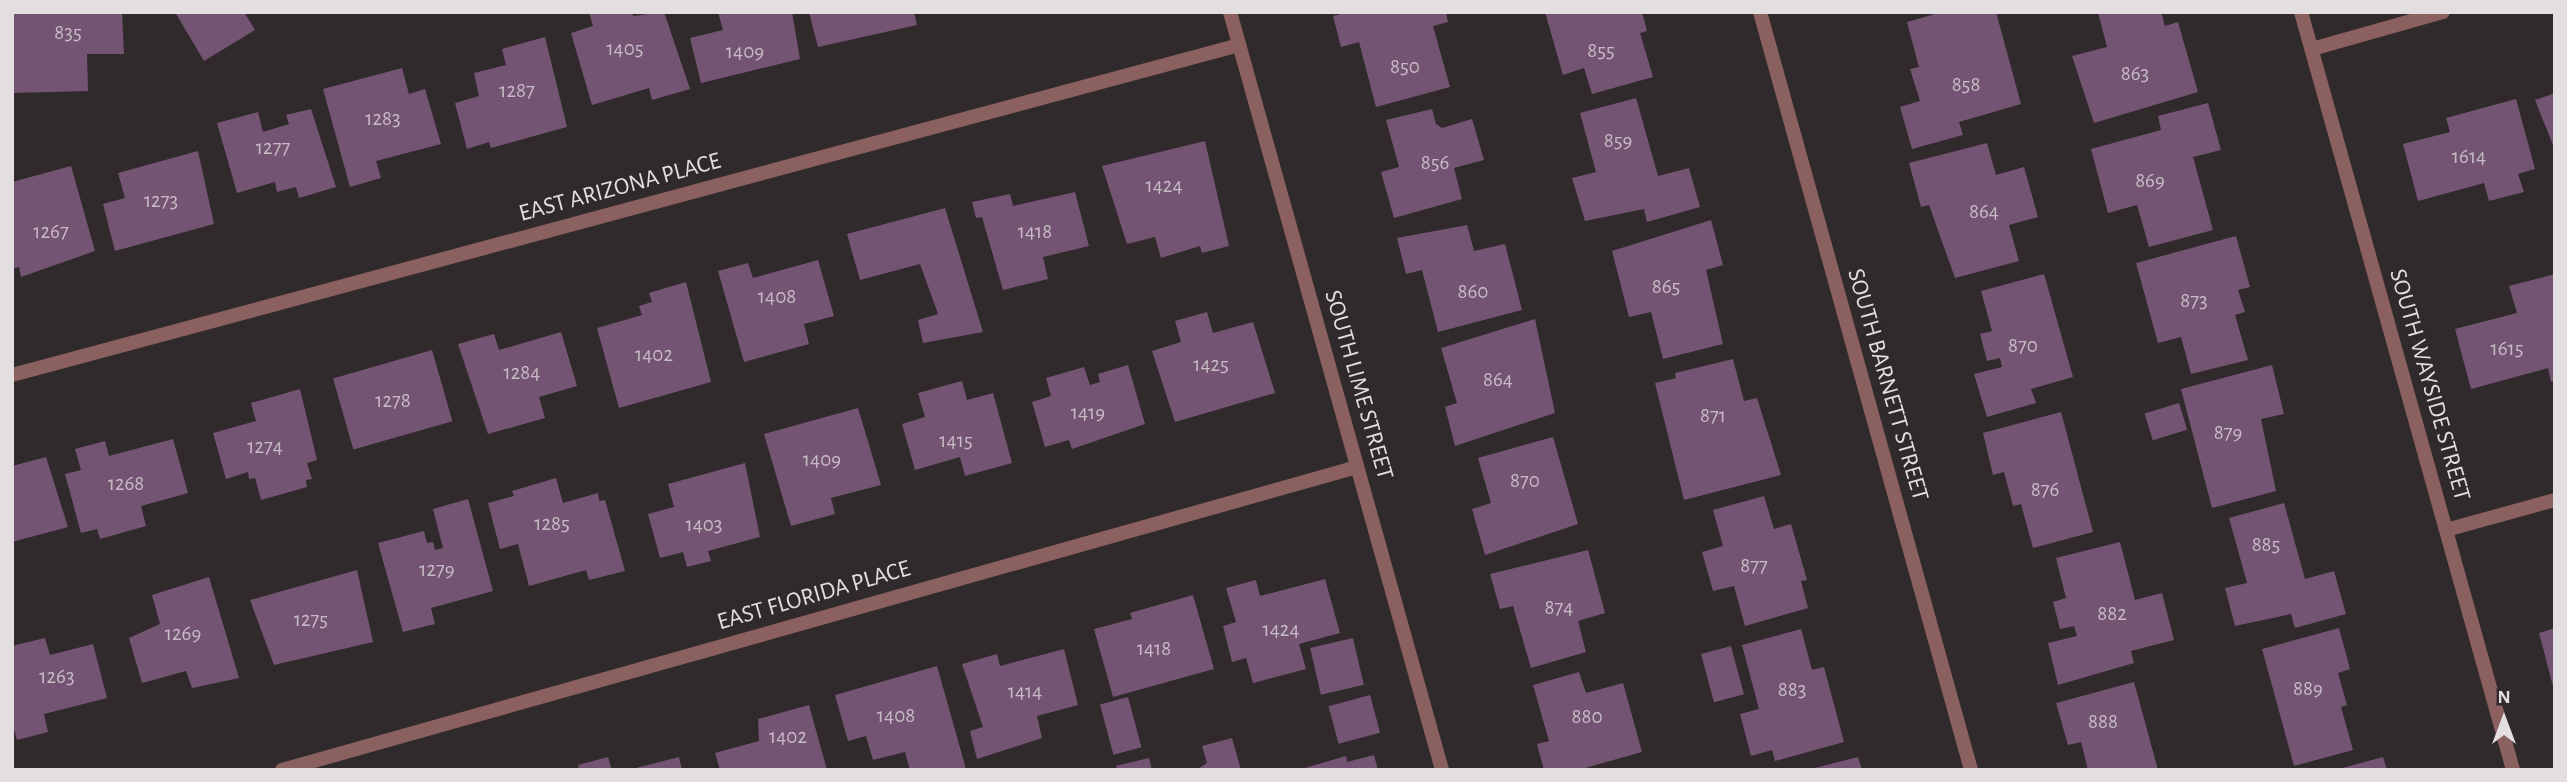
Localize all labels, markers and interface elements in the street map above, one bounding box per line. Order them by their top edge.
house number: 835 [54,20,82,46]
house number: 1405 [606,36,644,62]
house number: 855 [1587,38,1615,64]
house number: 1409 [726,39,764,65]
house number: 850 [1390,54,1420,80]
house number: 863 [2121,61,2149,87]
house number: 858 [1952,72,1980,98]
house number: 1287 [499,78,535,104]
house number: 1283 [365,106,401,132]
house number: 859 [1604,128,1632,154]
house number: 1277 [256,135,290,161]
house number: 1614 [2452,144,2486,170]
street label: EAST ARIZONA PLACE [516,147,724,229]
house number: 856 [1421,150,1449,176]
house number: 869 [2135,168,2165,194]
house number: 1424 [1146,173,1182,199]
house number: 1273 [144,188,178,214]
house number: 864 [1969,199,1999,225]
house number: 1267 [33,219,69,245]
house number: 1418 [1018,219,1052,245]
street label: SOUTH BARNETT STREET [1840,266,1934,504]
street label: SOUTH WAYSIDE STREET [2382,266,2476,504]
house number: 865 [1652,274,1680,300]
house number: 860 [1458,279,1488,305]
house number: 1408 [758,284,796,310]
street label: SOUTH LIME STREET [1317,287,1399,483]
house number: 873 [2180,288,2208,314]
house number: 870 [2008,333,2038,359]
house number: 1615 [2490,336,2524,362]
house number: 1402 [635,342,673,368]
house number: 1425 [1193,352,1229,378]
house number: 1284 [504,360,540,386]
house number: 864 [1483,367,1513,393]
house number: 1278 [375,388,411,414]
house number: 1419 [1071,400,1105,426]
house number: 871 [1700,403,1726,429]
house number: 879 [2214,420,2242,446]
house number: 1415 [939,428,973,454]
house number: 1274 [247,434,283,460]
house number: 1409 [803,447,841,473]
house number: 870 [1510,468,1540,494]
house number: 1268 [108,471,144,497]
house number: 876 [2031,477,2059,503]
house number: 1285 [534,511,570,537]
house number: 1403 [685,512,723,538]
house number: 885 [2252,532,2280,558]
house number: 877 [1740,553,1768,579]
street label: EAST FLORIDA PLACE [714,555,914,637]
house number: 1279 [419,557,455,583]
house number: 874 [1545,595,1573,621]
house number: 882 [2097,601,2127,627]
house number: 1275 [294,607,328,633]
house number: 1424 [1263,617,1299,643]
house number: 1269 [165,621,201,647]
house number: 1418 [1137,636,1171,662]
house number: 1263 [39,664,75,690]
house number: 889 [2293,676,2323,702]
house number: 883 [1778,677,1806,703]
house number: 1414 [1008,679,1042,705]
north arrow [2469,684,2539,754]
text: N [2497,688,2511,707]
house number: 1408 [877,703,915,729]
house number: 880 [1572,704,1602,730]
house number: 888 [2088,709,2118,735]
house number: 1402 [769,724,807,750]

